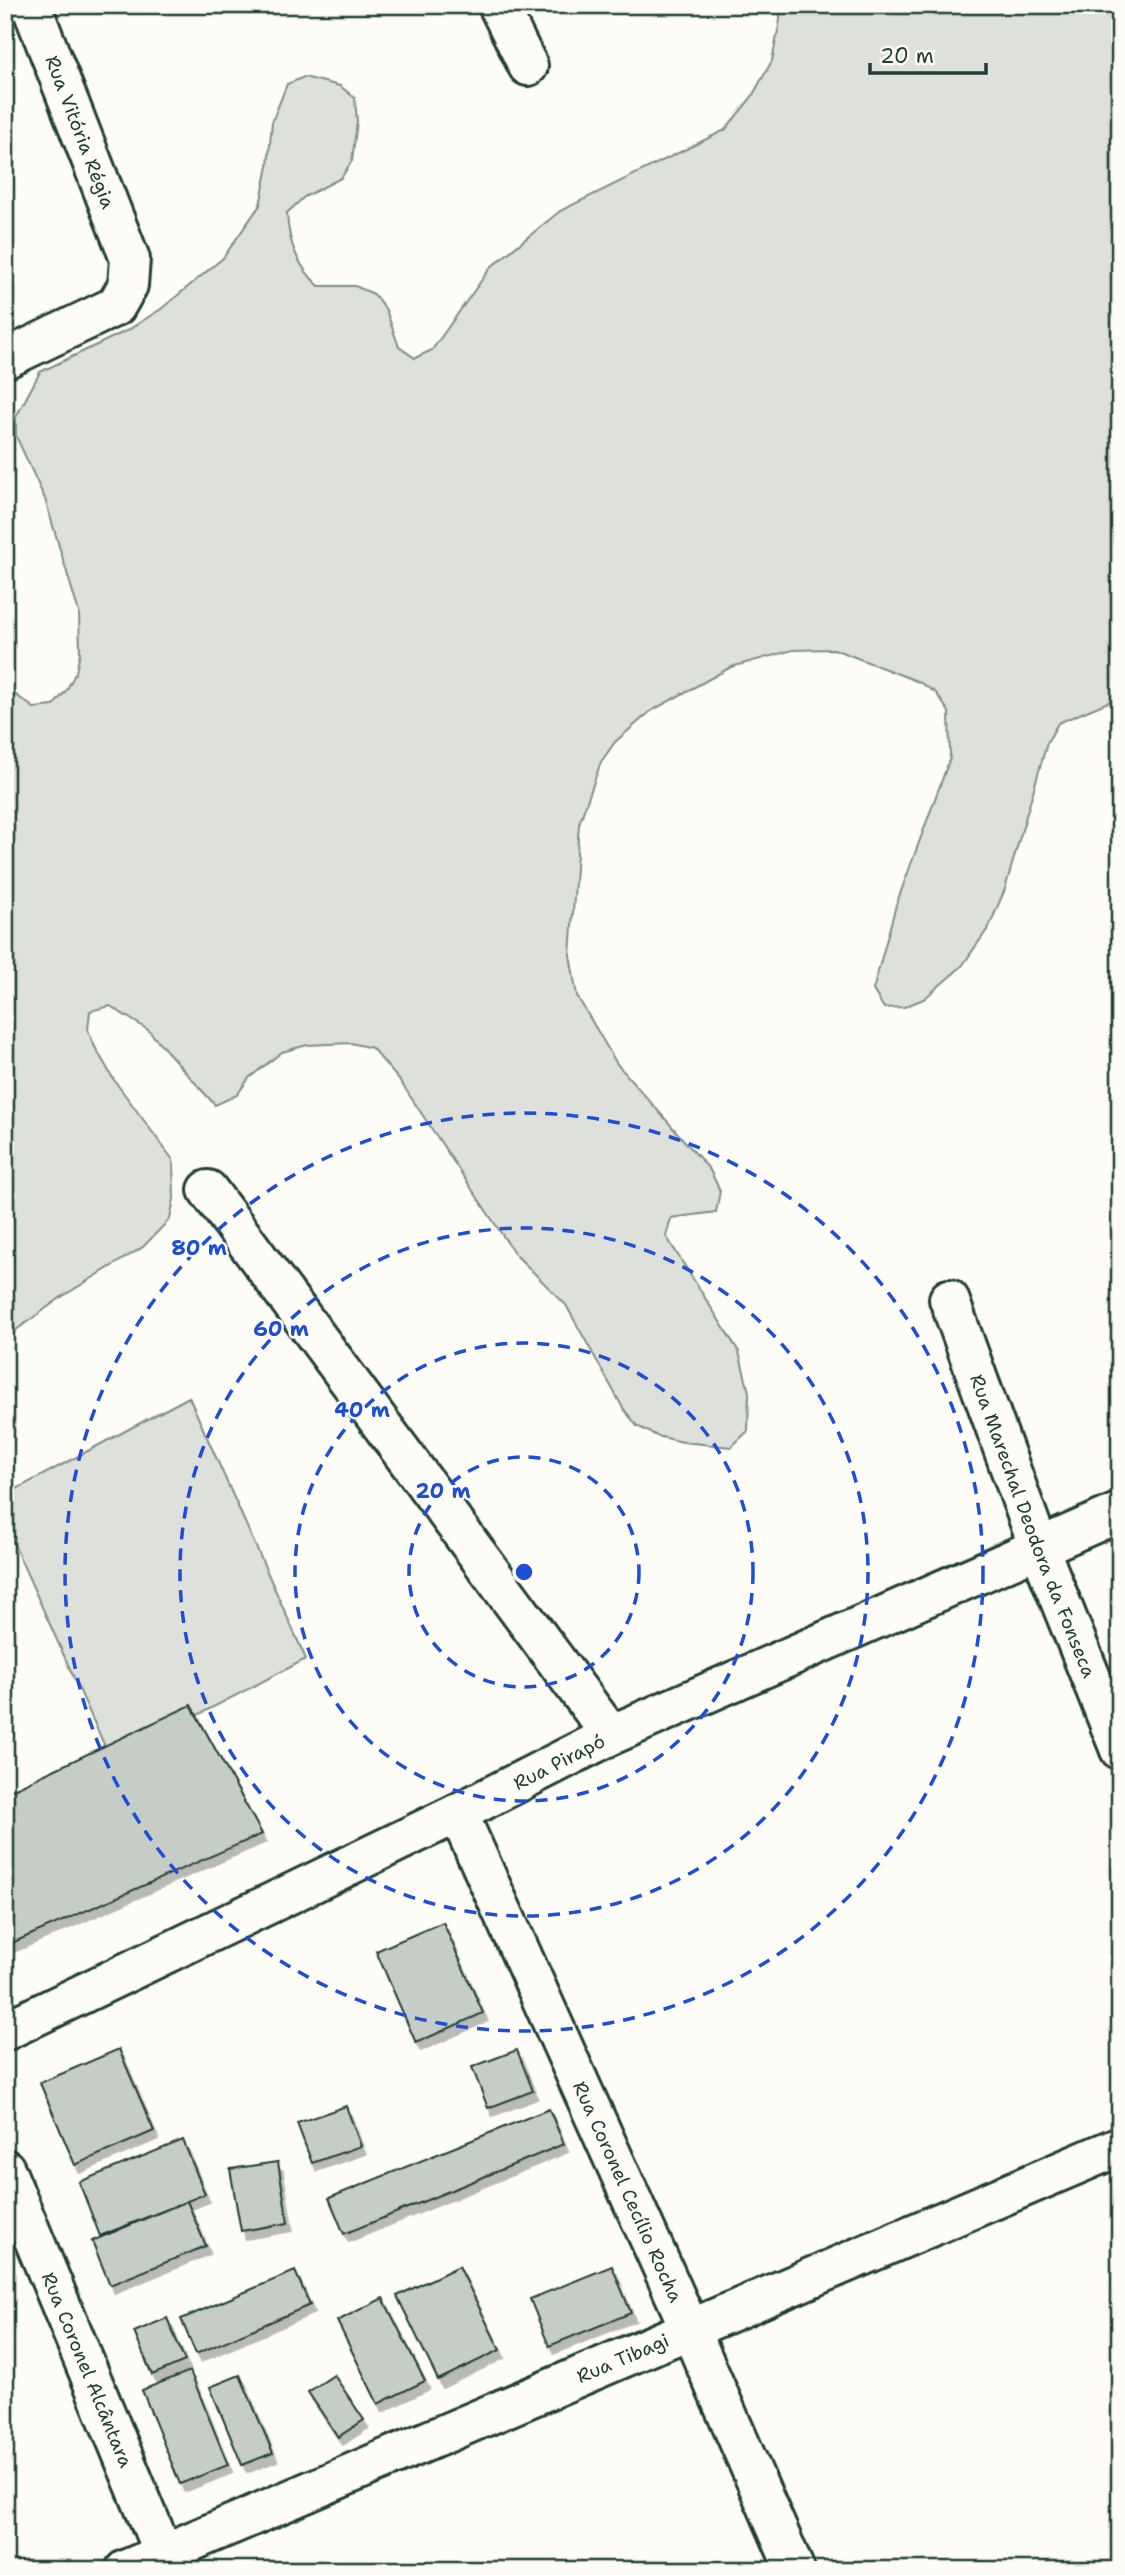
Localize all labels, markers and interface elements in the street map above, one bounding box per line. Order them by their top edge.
scale bar [870,32,985,76]
text: 20 m [880,42,934,70]
street label: Rua Vitória Régia [39,52,121,212]
text: 80 m [171,1234,227,1262]
text: 60 m [253,1315,309,1343]
street label: Rua Marechal Deodora da Fonseca [965,1371,1102,1681]
text: 40 m [334,1396,390,1424]
text: 20 m [415,1477,471,1505]
centre of rings [512,1560,536,1584]
street label: Rua Pirapó [509,1728,609,1795]
street label: Rua Coronel Cecílio Rocha [568,2077,689,2306]
street label: Rua Coronel Alcântara [36,2268,139,2471]
street label: Rua Tibagi [573,2327,673,2389]

